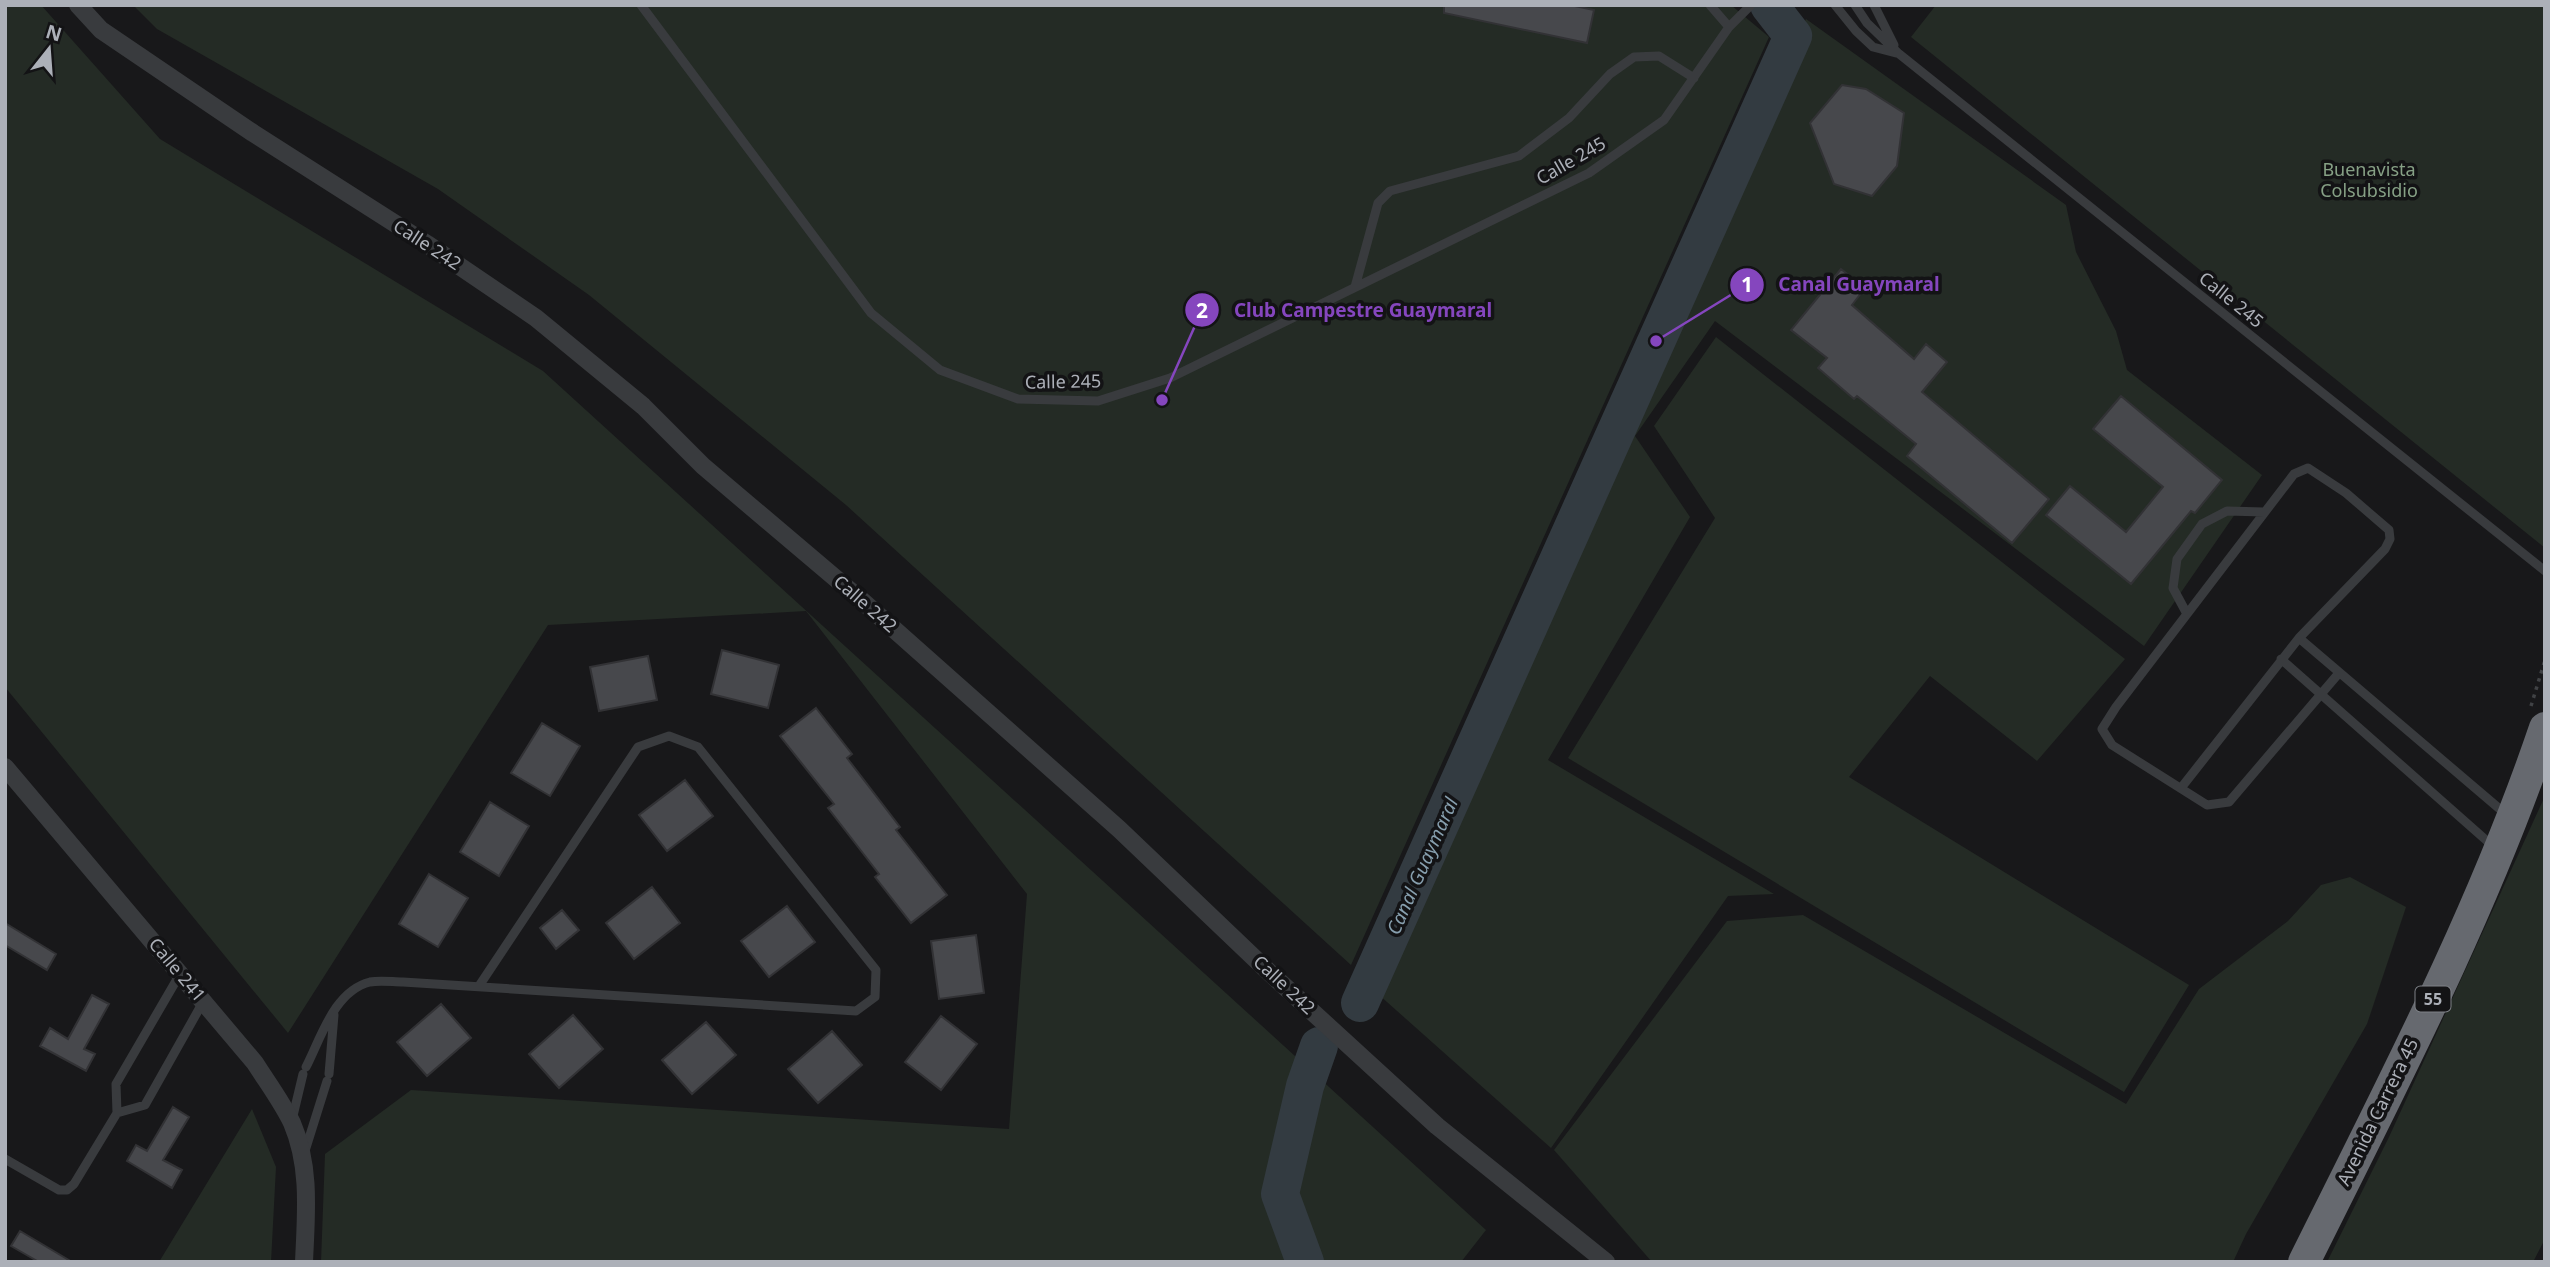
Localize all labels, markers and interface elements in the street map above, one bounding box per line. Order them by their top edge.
north arrow [14,14,84,84]
text: N [43,18,65,47]
street label: Calle 245 [1531,131,1610,190]
park label: Buenavista Colsubsidio [2320,157,2418,202]
street label: Calle 242 [389,213,466,275]
callout: Canal Guaymaral [1729,265,1954,305]
street label: Calle 245 [2194,266,2269,333]
text: 1 [1741,270,1753,298]
text: Canal Guaymaral [1778,271,1940,297]
callout: Club Campestre Guaymaral [1185,290,1506,330]
text: 2 [1196,296,1208,324]
text: Club Campestre Guaymaral [1234,297,1492,323]
street label: Calle 245 [1025,368,1101,394]
street label: Calle 242 [829,569,902,637]
water label: Canal Guaymaral [1380,792,1464,939]
street label: Calle 241 [144,932,212,1006]
street label: Calle 242 [1249,949,1321,1019]
road number: 55 [2416,987,2450,1012]
street label: Avenida Carrera 45 [2331,1034,2423,1189]

